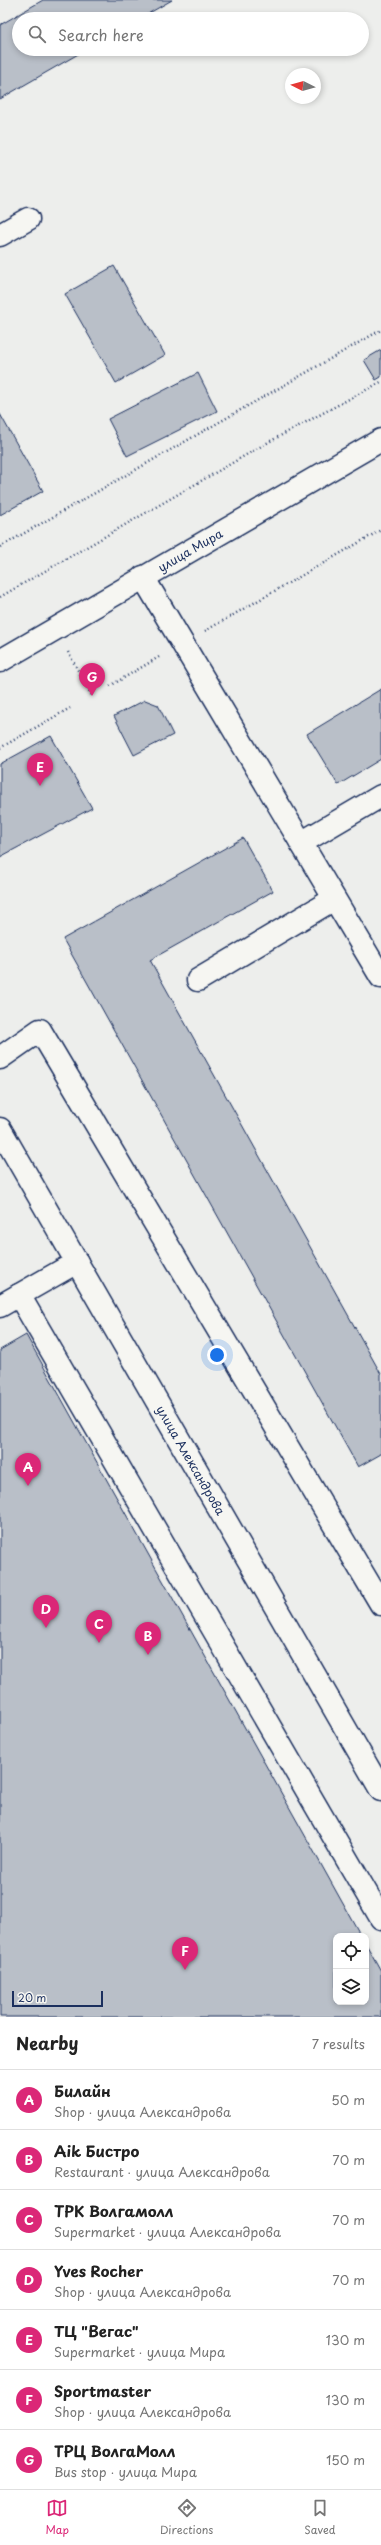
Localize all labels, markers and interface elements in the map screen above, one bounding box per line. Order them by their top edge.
search box [12,12,369,56]
icon: search [26,23,48,45]
text: Search here [58,23,144,46]
north arrow [285,68,321,104]
street label: улица Мира [154,524,226,576]
pin: G [79,663,105,696]
pin: E [27,753,53,786]
your location [207,1345,227,1365]
street label: улица Александрова [152,1402,230,1519]
pin: A [15,1453,41,1486]
pin: D [33,1595,59,1628]
pin: C [86,1610,112,1643]
pin: B [135,1622,161,1655]
map controls [333,1933,369,2005]
button: locate [333,1933,369,1969]
pin: F [172,1937,198,1970]
button: layers [333,1969,369,2005]
scale bar [12,1989,103,2008]
text: 20 m [18,1989,46,2006]
text: Nearby [16,2030,78,2056]
text: 7 results [312,2034,365,2053]
text: Билайн [54,2079,111,2102]
text: A [24,2090,34,2109]
text: 50 m [331,2090,365,2109]
text: Shop · улица Александрова [54,2102,231,2121]
text: Aik Бистро [54,2139,140,2162]
text: B [25,2150,33,2169]
text: 70 m [332,2150,365,2169]
text: Restaurant · улица Александрова [54,2162,270,2181]
text: ТРК Волгамолл [54,2199,173,2222]
text: C [24,2210,34,2229]
text: 70 m [332,2210,365,2229]
text: Supermarket · улица Александрова [54,2222,281,2241]
text: Yves Rocher [54,2259,143,2282]
text: D [24,2270,34,2289]
text: 70 m [332,2270,365,2289]
text: Shop · улица Александрова [54,2282,231,2301]
text: ТЦ "Вегас" [54,2319,139,2342]
text: E [25,2330,33,2349]
text: 130 m [326,2330,365,2349]
text: Supermarket · улица Мира [54,2342,225,2361]
text: Sportmaster [54,2379,151,2402]
text: F [25,2390,33,2409]
text: 130 m [326,2390,365,2409]
text: Shop · улица Александрова [54,2402,231,2421]
text: ТРЦ ВолгаМолл [54,2439,175,2462]
text: G [24,2450,34,2469]
text: 150 m [326,2450,365,2469]
text: Bus stop · улица Мира [54,2462,197,2481]
tab: Map [45,2497,69,2538]
tab: Directions [160,2497,213,2538]
tab: Saved [304,2497,336,2538]

